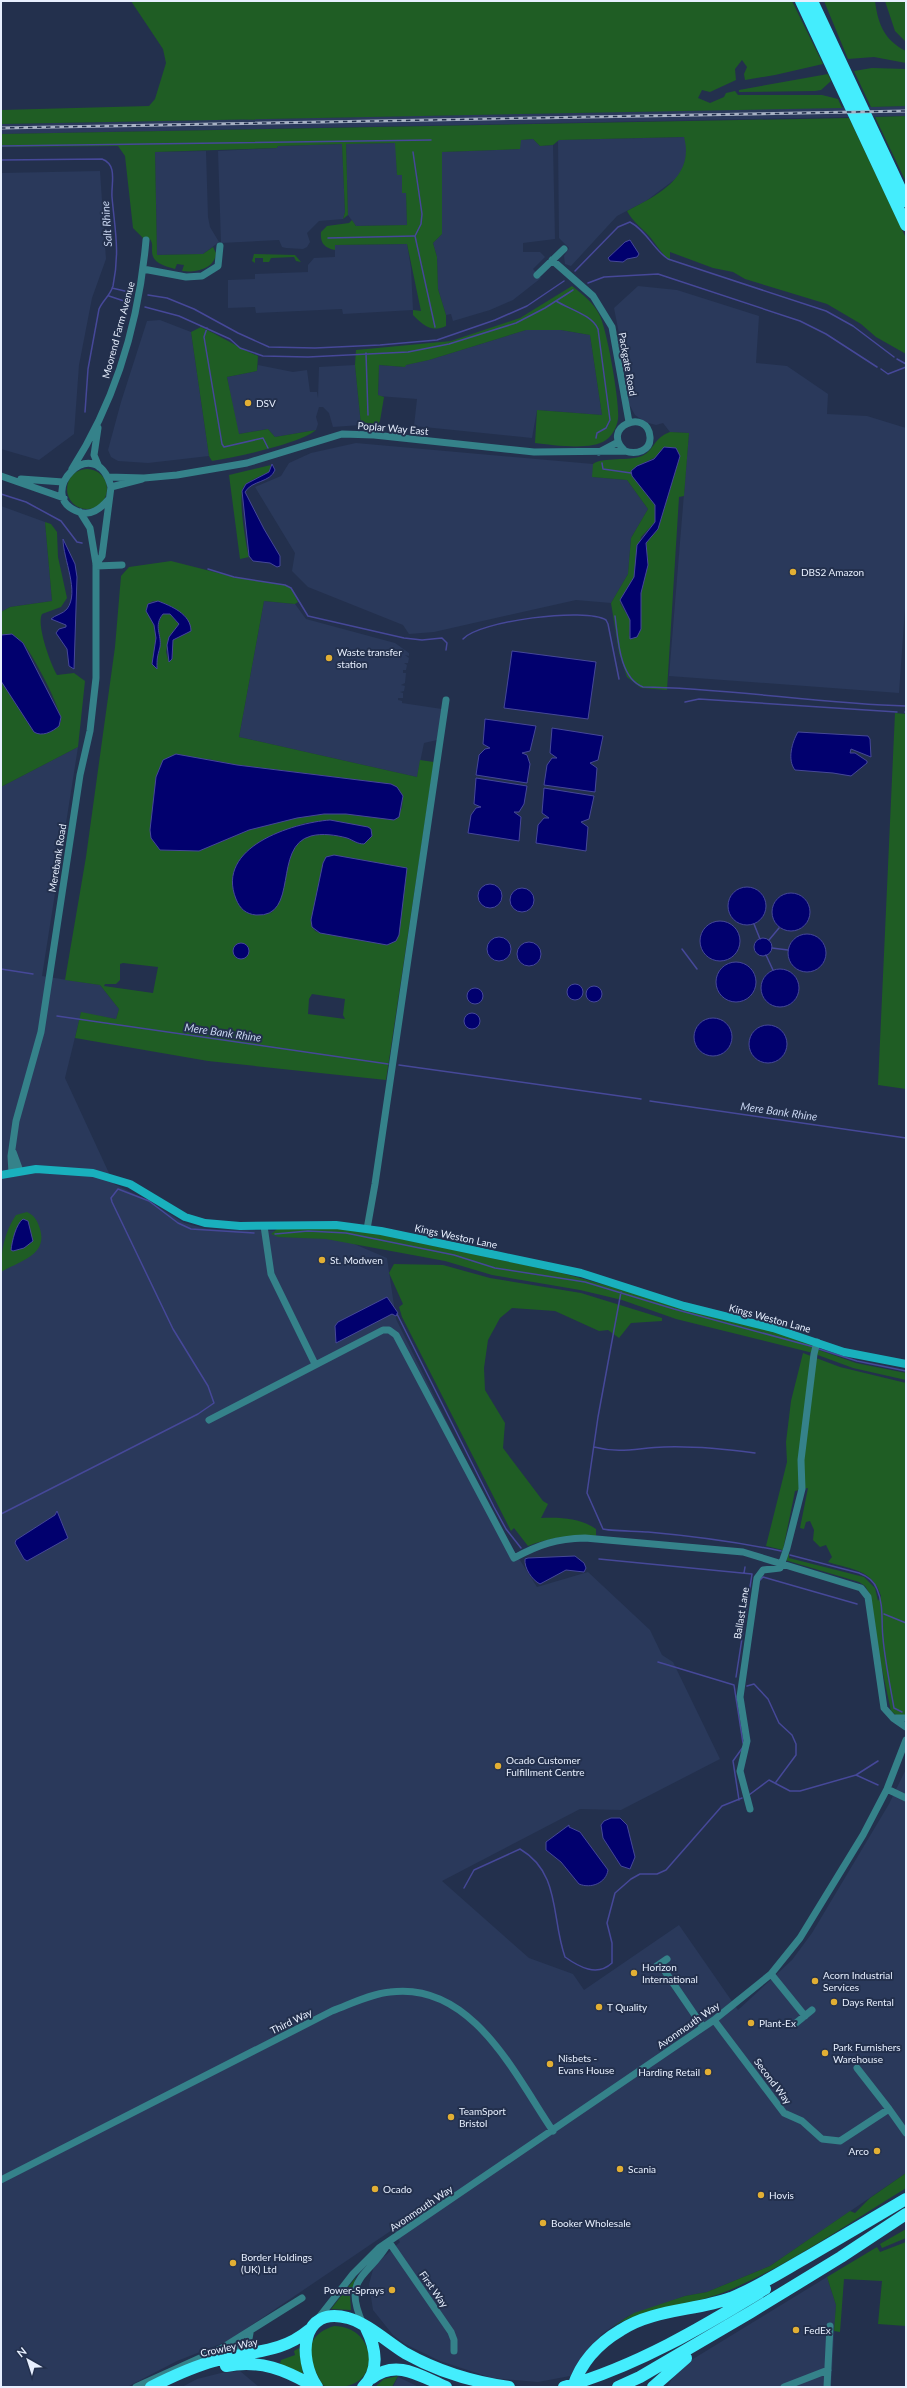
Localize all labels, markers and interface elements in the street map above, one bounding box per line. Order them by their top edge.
water label: Salt Rhine [98,201,114,247]
street label: Moorend Farm Avenue [99,280,137,380]
street label: Packgate Road [617,331,639,397]
place label: DSV [256,397,276,409]
marker: DSV [243,398,253,408]
street label: Poplar Way East [357,419,429,437]
place label: DBS2 Amazon [801,566,864,578]
marker: DBS2 Amazon [788,567,798,577]
place label: Waste transfer station [337,646,402,670]
marker: Waste transfer station [324,653,334,663]
street label: Merebank Road [46,823,68,893]
water label: Mere Bank Rhine [184,1020,262,1044]
water label: Mere Bank Rhine [740,1099,818,1123]
street label: Kings Weston Lane [414,1221,498,1251]
place label: St. Modwen [330,1254,383,1266]
marker: St. Modwen [317,1255,327,1265]
street label: Kings Weston Lane [728,1301,812,1335]
street label: Ballast Lane [731,1586,751,1640]
place label: Ocado Customer Fulfillment Centre [506,1754,585,1778]
marker: Ocado Customer Fulfillment Centre [493,1761,503,1771]
place label: Horizon International [642,1961,698,1985]
marker: Horizon International [629,1968,639,1978]
place label: Acorn Industrial Services [823,1969,893,1993]
marker: Acorn Industrial Services [810,1976,820,1986]
place label: Days Rental [842,1996,894,2008]
marker: Days Rental [829,1997,839,2007]
street label: Avonmouth Way [654,1999,722,2051]
place label: T Quality [607,2001,648,2013]
marker: T Quality [594,2002,604,2012]
street label: Third Way [268,2005,315,2036]
place label: Plant-Ex [759,2017,796,2029]
marker: Plant-Ex [746,2018,756,2028]
place label: Park Furnishers Warehouse [833,2041,901,2065]
marker: Park Furnishers Warehouse [820,2048,830,2058]
place label: Nisbets - Evans House [558,2052,614,2076]
street label: Second Way [752,2056,795,2107]
marker: Nisbets - Evans House [545,2059,555,2069]
place label: Harding Retail [638,2066,700,2078]
marker: Harding Retail [703,2067,713,2077]
place label: TeamSport Bristol [459,2105,506,2129]
marker: TeamSport Bristol [446,2112,456,2122]
place label: Arco [848,2145,869,2157]
marker: Arco [872,2146,882,2156]
place label: Scania [628,2163,656,2175]
marker: Scania [615,2164,625,2174]
street label: Avonmouth Way [387,2182,456,2234]
place label: Ocado [383,2183,412,2195]
marker: Ocado [370,2184,380,2194]
place label: Hovis [769,2189,794,2201]
marker: Hovis [756,2190,766,2200]
place label: Booker Wholesale [551,2217,631,2229]
marker: Booker Wholesale [538,2218,548,2228]
place label: Border Holdings (UK) Ltd [241,2251,312,2275]
marker: Border Holdings (UK) Ltd [228,2258,238,2268]
street label: First Way [417,2268,451,2310]
place label: Power-Sprays [324,2284,384,2296]
marker: Power-Sprays [387,2285,397,2295]
place label: FedEx [804,2324,831,2336]
marker: FedEx [791,2325,801,2335]
street label: Crowley Way [199,2335,260,2359]
north arrow [8,2340,48,2380]
text: N [14,2344,29,2360]

